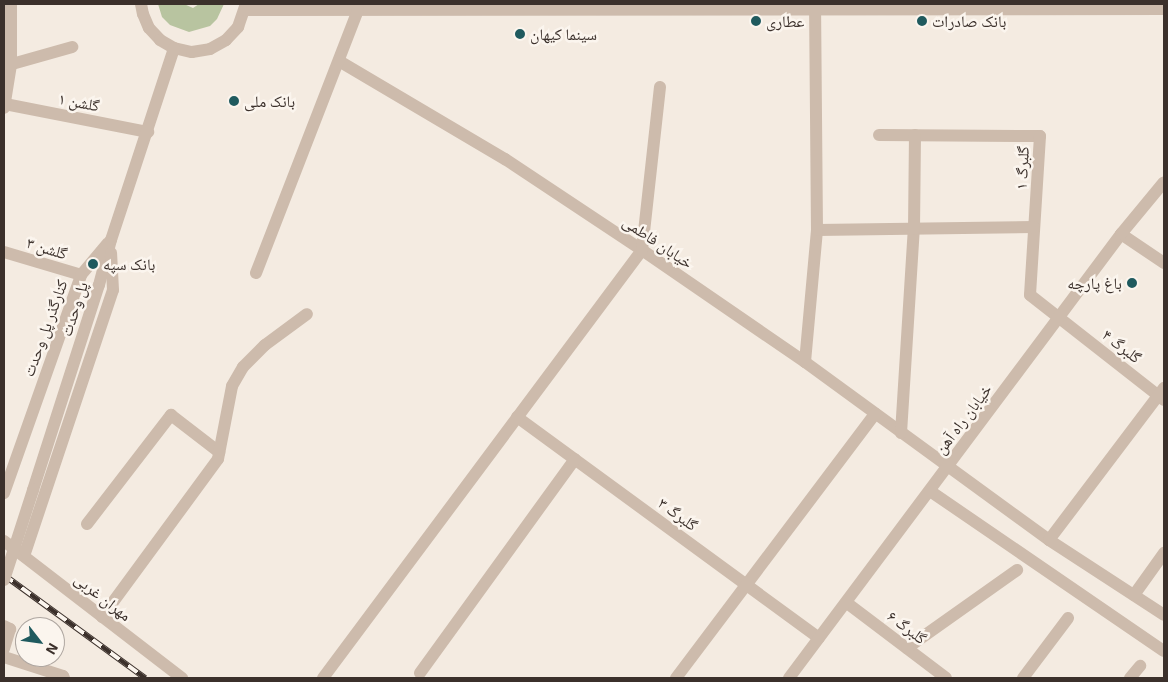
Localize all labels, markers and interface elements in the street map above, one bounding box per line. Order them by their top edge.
place label: عطاری [766,11,804,31]
place label: بانک صادرات [932,11,1006,31]
marker: عطاری [750,15,762,27]
marker: بانک صادرات [916,15,928,27]
place label: سینما کیهان [530,24,597,44]
marker: سینما کیهان [514,28,526,40]
street label: گلشن ۱ [57,89,101,115]
place label: بانک ملی [244,91,295,111]
marker: بانک ملی [228,95,240,107]
street label: گلبرگ ۱ [1011,146,1033,190]
street label: خیابان فاطمی [619,212,697,272]
street label: گلشن ۳ [24,233,70,263]
place label: بانک سپه [103,254,155,274]
marker: بانک سپه [87,258,99,270]
place label: باغ پارچه [1067,273,1122,293]
street label: کنارگذر پل وحدت [19,277,71,379]
marker: باغ پارچه [1126,277,1138,289]
street label: پل وحدت [56,279,92,339]
street label: گلبرگ ۴ [1099,325,1145,367]
street label: خیابان راه آهن [930,380,996,458]
street label: گلبرگ ۳ [655,493,701,535]
street label: مهران غربی [71,569,135,625]
street label: گلبرگ ۶ [884,606,930,648]
north arrow [15,617,65,667]
text: N [43,641,62,658]

